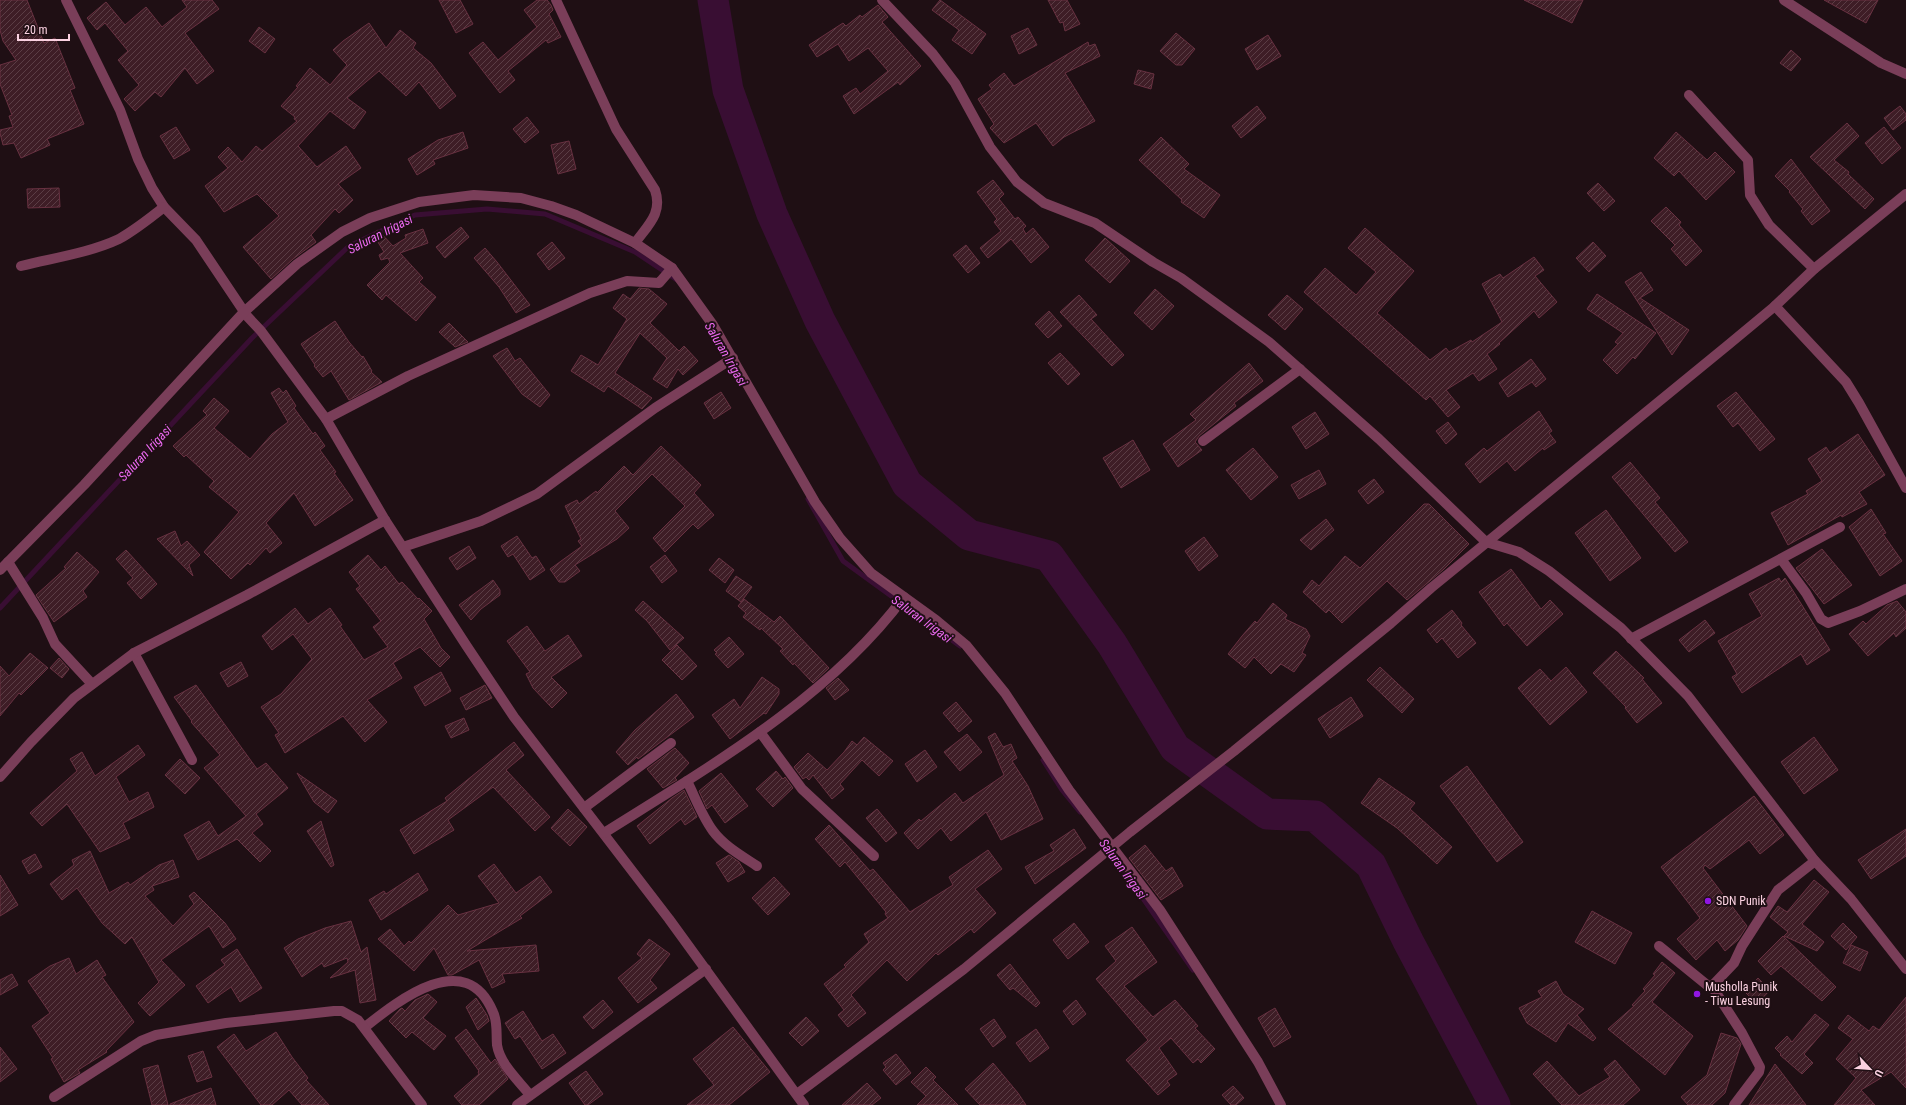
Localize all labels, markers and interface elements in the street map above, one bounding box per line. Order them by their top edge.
scale bar [18,16,69,42]
text: 20 m [24,23,48,37]
water label: Saluran Irigasi [345,211,415,257]
water label: Saluran Irigasi [702,319,750,389]
water label: Saluran Irigasi [115,422,175,484]
water label: Saluran Irigasi [889,592,955,646]
water label: Saluran Irigasi [1096,836,1150,902]
place label: SDN Punik [1716,894,1766,908]
marker: SDN Punik [1703,896,1713,906]
place label: Musholla Punik - Tiwu Lesung [1705,980,1778,1008]
marker: Musholla Punik - Tiwu Lesung [1692,989,1702,999]
north arrow [1850,1049,1890,1089]
text: U [1871,1067,1886,1079]

